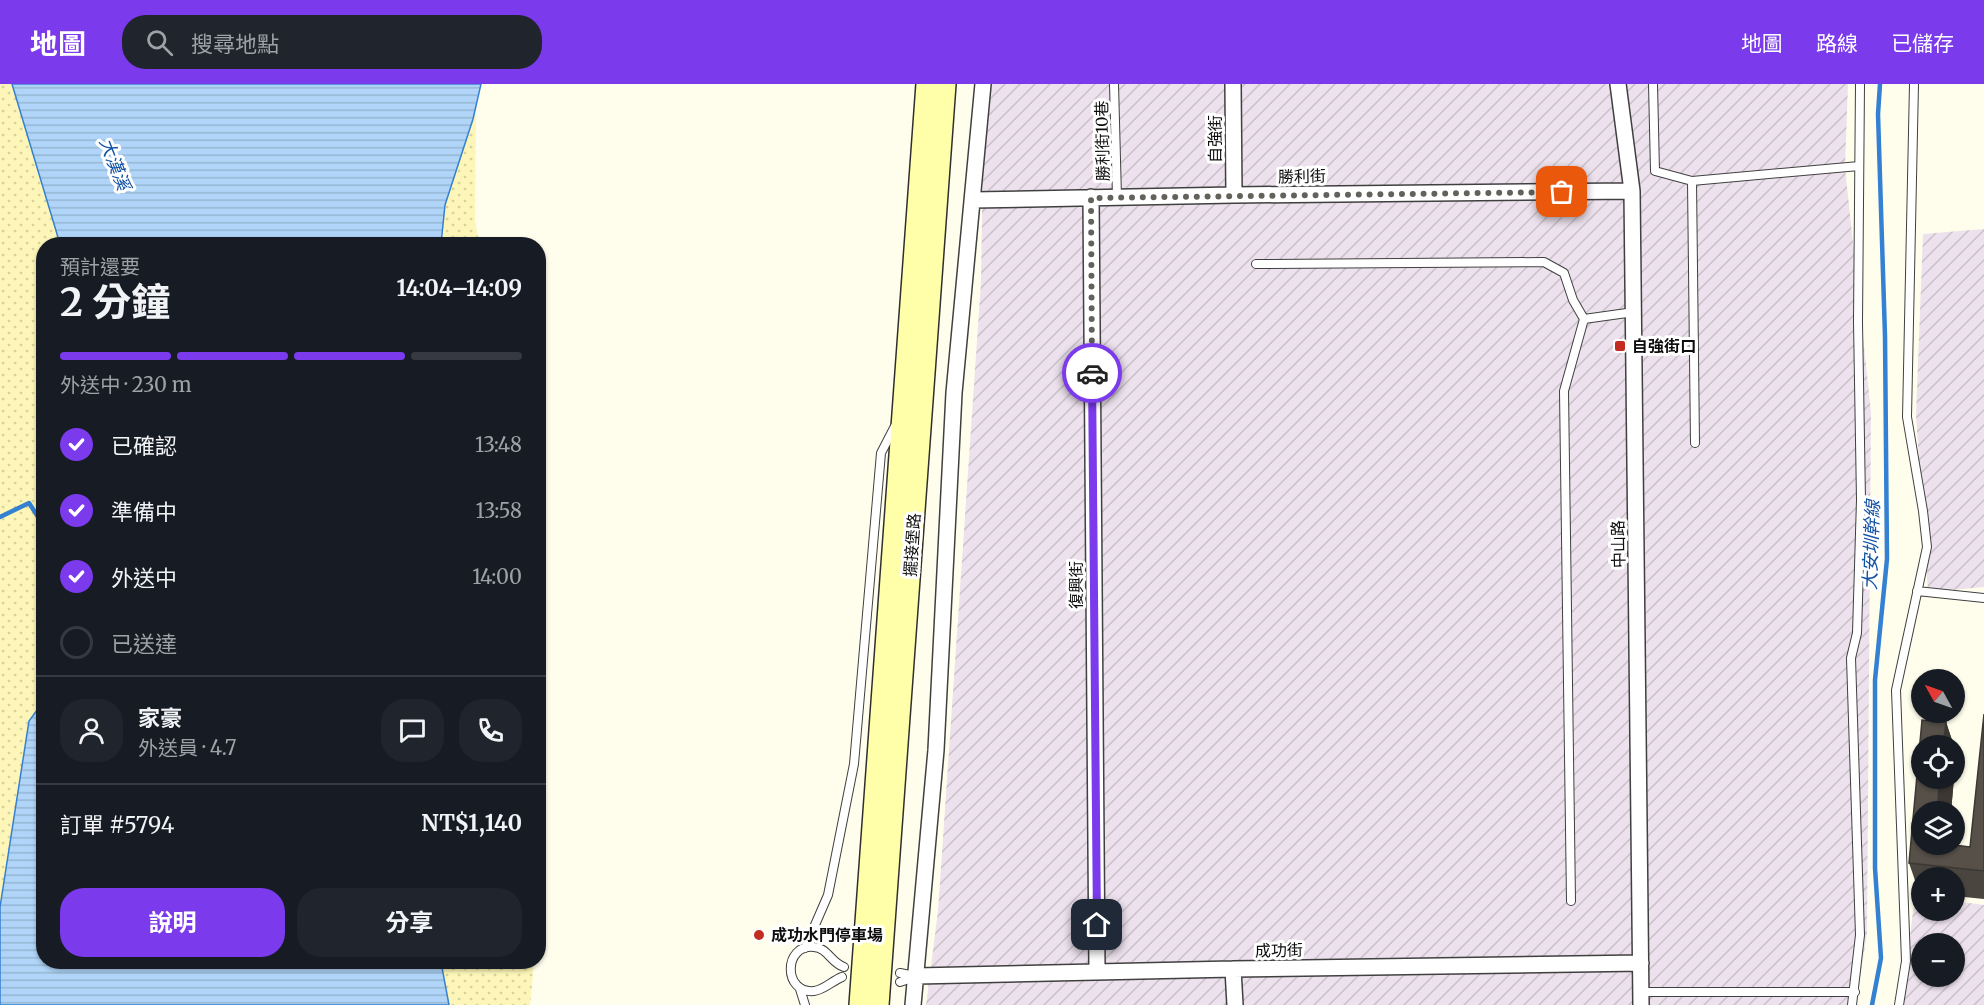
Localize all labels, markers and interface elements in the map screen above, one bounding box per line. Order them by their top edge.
search box [122,15,542,69]
text: 地圖 [30,26,86,62]
icon: search [143,26,176,59]
text: 搜尋地點 [191,30,279,58]
text: 地圖 [1741,30,1783,57]
text: 路線 [1816,30,1858,57]
text: 已儲存 [1891,30,1954,57]
street label: 勝利街10巷 [1091,100,1113,182]
street label: 自強街 [1205,115,1225,163]
water label: 大漢溪 [95,135,136,196]
street label: 勝利街 [1278,166,1326,186]
pin [1536,166,1587,217]
icon: bag [1545,175,1578,208]
text: 預計還要 [60,254,140,279]
text: 14:04–14:09 [396,274,522,302]
text: 2 分鐘 [60,278,170,327]
place label: 自強街口 [1632,336,1696,356]
marker: 自強街口 [1613,339,1627,353]
courier [1062,343,1122,403]
icon: car [1076,357,1109,390]
text: 外送中 · 230 m [60,372,192,397]
icon: check [60,428,93,461]
text: 已確認 [111,432,177,460]
text: 13:48 [475,432,522,457]
icon: check [60,494,93,527]
text: 準備中 [111,498,177,526]
text: 13:58 [475,498,522,523]
water label: 大安圳幹線 [1858,498,1884,590]
street label: 擺接堡路 [900,512,924,578]
street label: 中山路 [1608,520,1628,568]
icon: check [60,560,93,593]
street label: 復興街 [1066,561,1086,609]
text: 外送中 [111,564,177,592]
text: 14:00 [472,564,522,589]
text: 已送達 [111,630,177,658]
north arrow [1911,669,1965,723]
map controls [1911,669,1965,987]
button: person [60,699,123,762]
button: chat [381,699,444,762]
button: phone [459,699,522,762]
text: 家豪 [138,704,182,732]
text: 外送員 · 4.7 [138,735,236,760]
button: locate [1911,735,1965,789]
button: layers [1911,801,1965,855]
text: NT$1,140 [421,809,522,837]
text: 訂單 #5794 [60,811,174,839]
button: + [1911,867,1965,921]
button: 說明 [60,888,285,957]
button: 分享 [297,888,522,957]
pin [1071,899,1122,950]
icon: home [1080,908,1113,941]
place label: 成功水門停車場 [771,925,883,945]
marker: 成功水門停車場 [752,928,766,942]
button: − [1911,933,1965,987]
street label: 成功街 [1255,940,1303,960]

